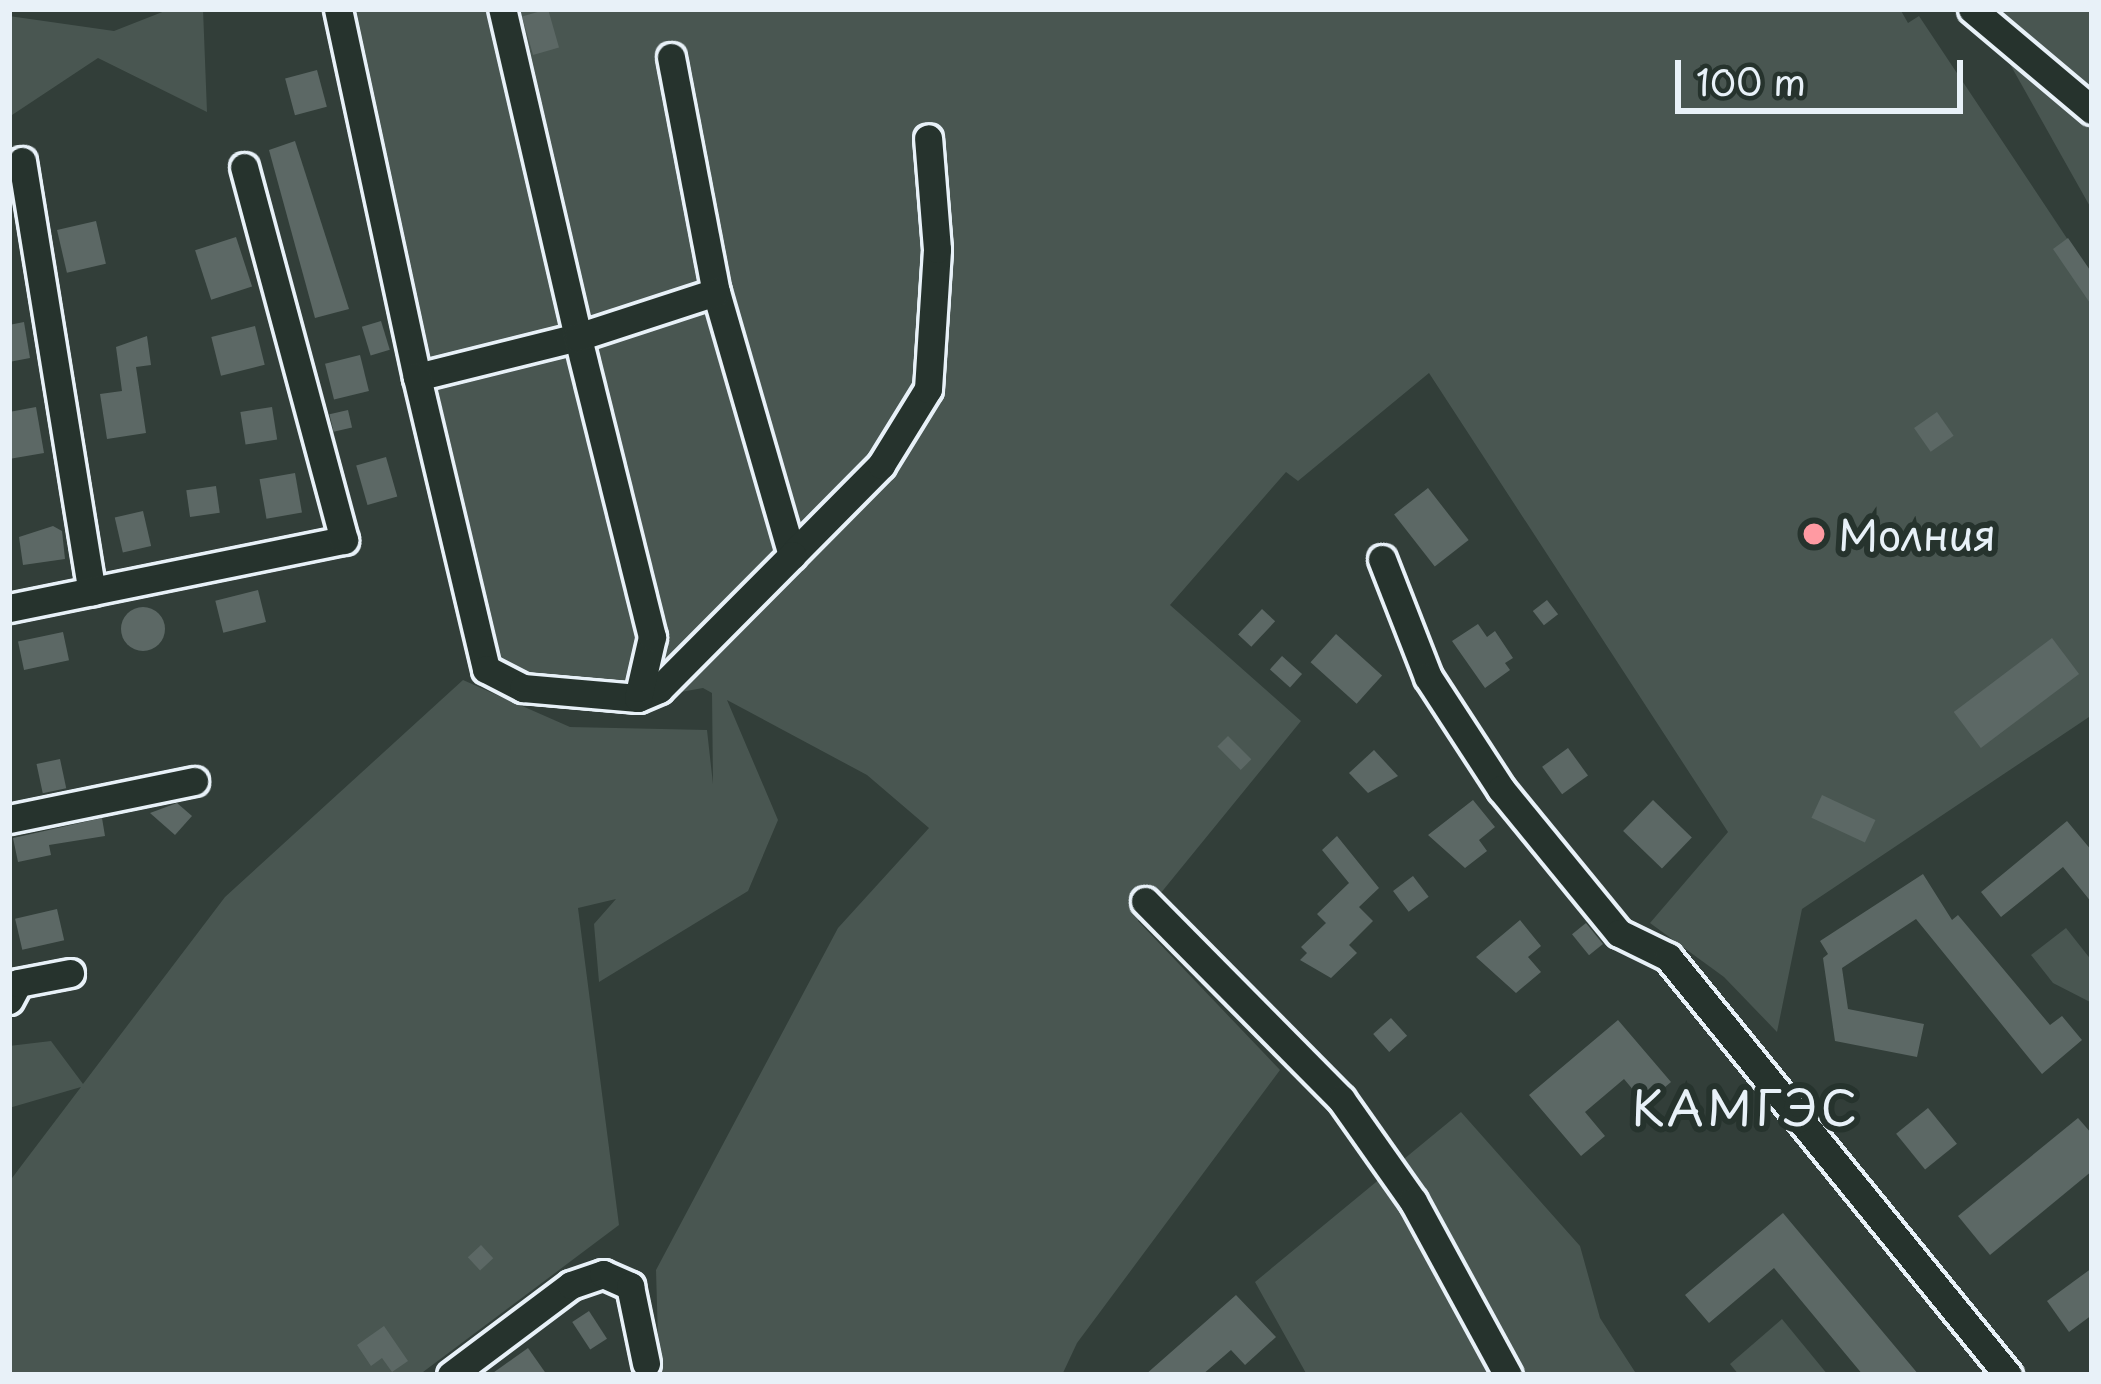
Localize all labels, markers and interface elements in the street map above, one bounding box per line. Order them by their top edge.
scale bar [1681,36,1969,110]
text: 100 m [1696,54,1806,108]
place label: Молния [1838,509,1996,559]
marker: Молния [1801,521,1827,547]
district label: КАМГЭС [1631,1078,1861,1136]

